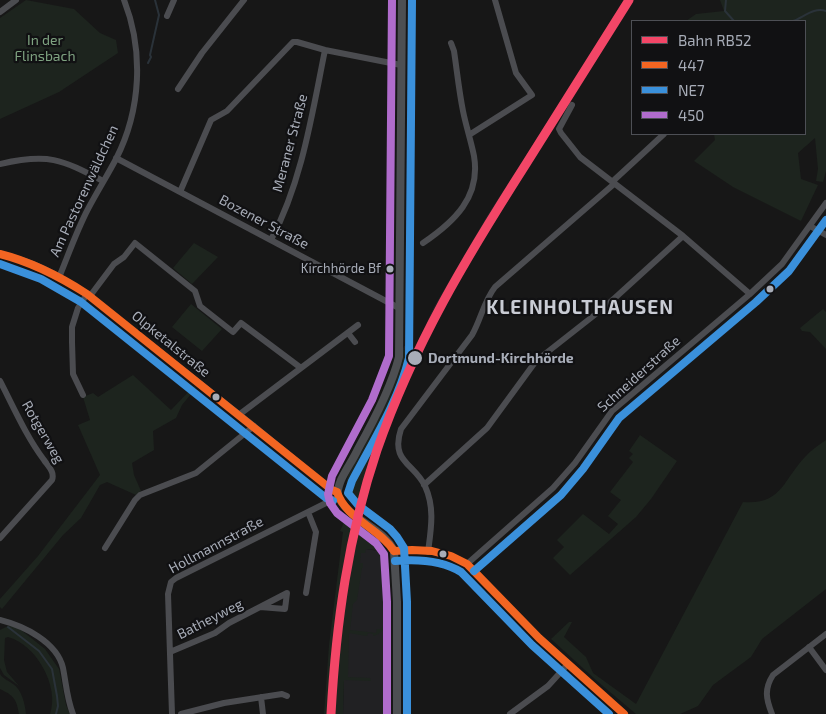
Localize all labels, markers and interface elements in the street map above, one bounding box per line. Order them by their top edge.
legend [631,20,806,135]
text: Bahn RB52 [678,31,751,49]
park label: In der Flinsbach [14,32,76,64]
text: 447 [678,56,704,74]
text: NE7 [678,81,705,99]
street label: Meraner Straße [269,92,311,194]
text: 450 [678,106,704,124]
street label: Am Pastorenwäldchen [46,122,122,260]
street label: Bozener Straße [216,191,312,253]
place label: Kirchhörde Bf [301,261,381,277]
marker: Kirchhörde Bf [385,264,395,274]
unlabelled marker [765,284,775,294]
district label: KLEINHOLTHAUSEN [484,297,676,319]
street label: Olpketalstraße [128,307,214,381]
street label: Schneiderstraße [594,332,684,416]
marker: Dortmund-Kirchhörde [406,349,424,367]
place label: Dortmund-Kirchhörde [428,350,574,366]
unlabelled marker [211,392,221,402]
street label: Rotgerweg [18,398,68,466]
street label: Hollmannstraße [166,513,266,577]
unlabelled marker [438,549,448,559]
street label: Batheyweg [174,595,246,643]

